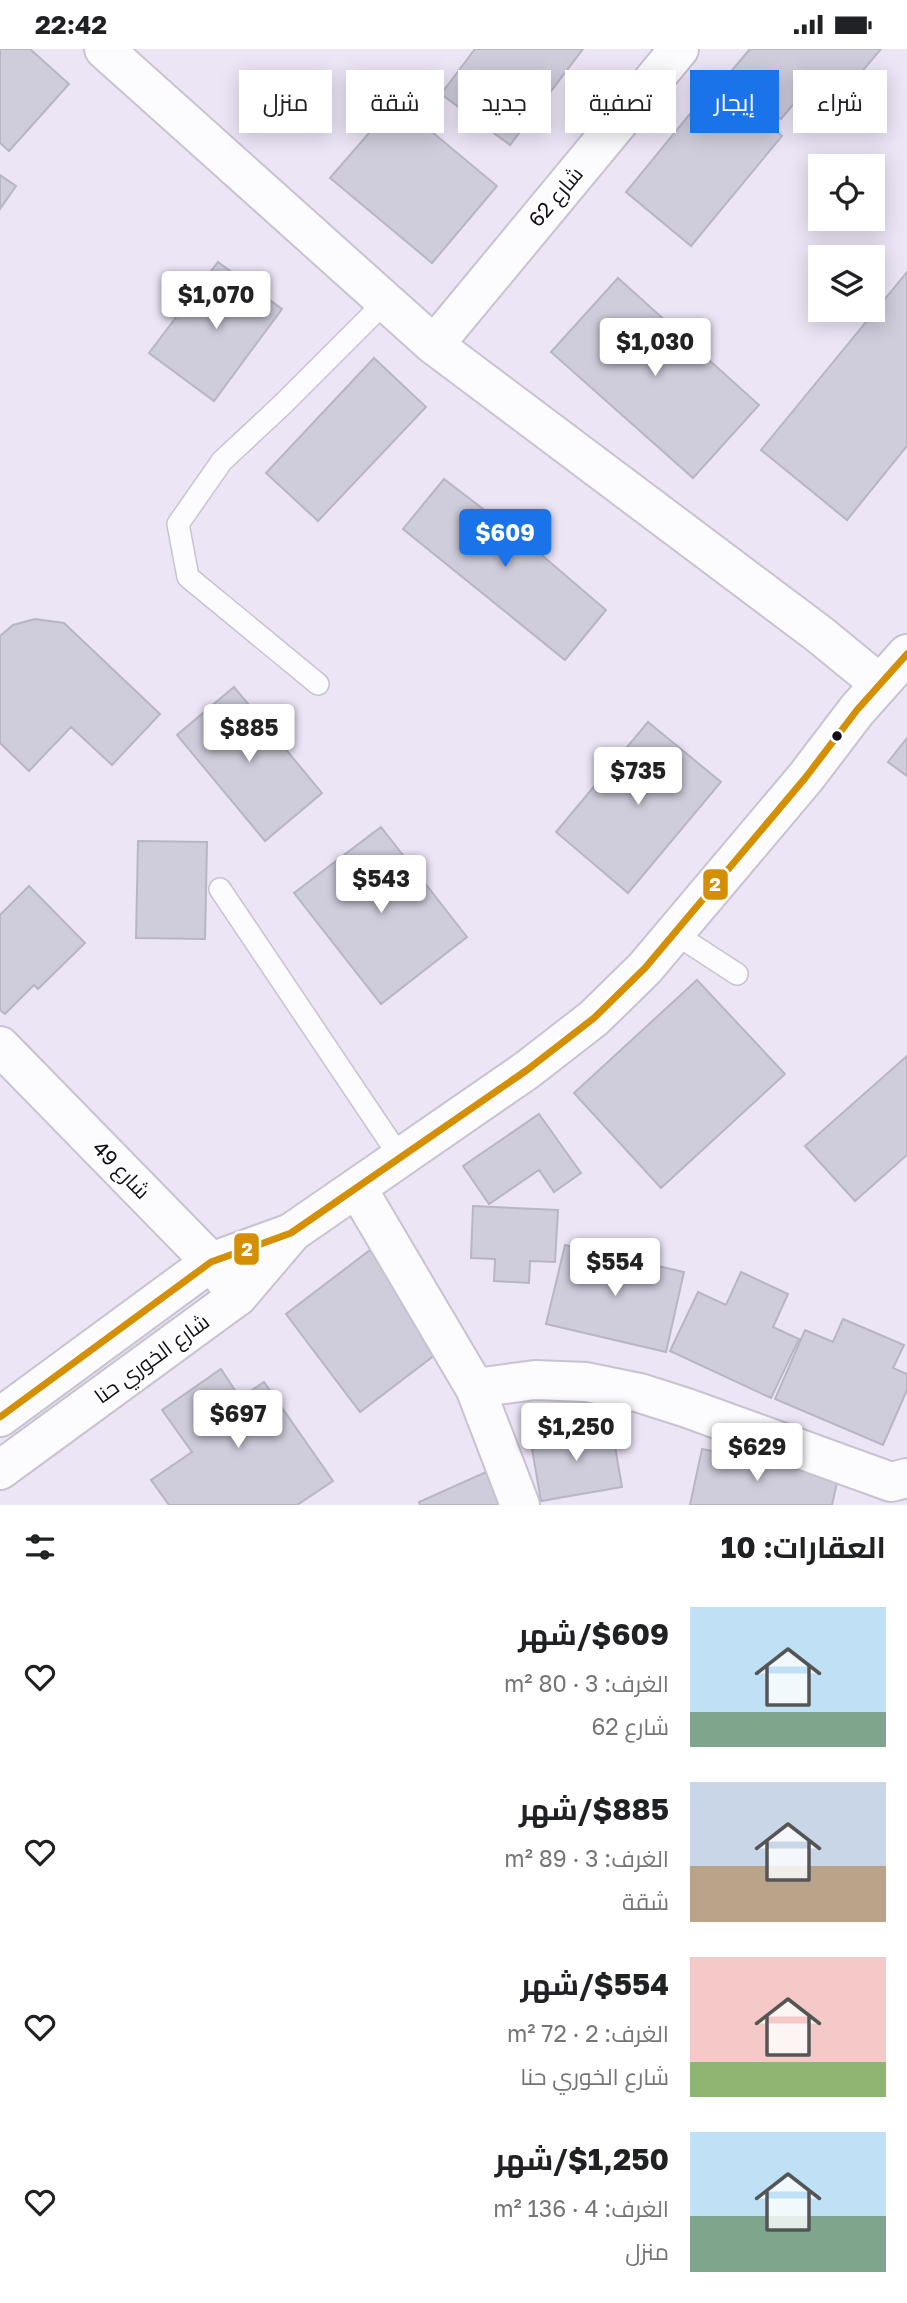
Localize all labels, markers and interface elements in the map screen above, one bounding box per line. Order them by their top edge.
text: 22:42 [35,9,107,40]
chip: منزل [239,70,332,133]
chip: شقة [346,70,444,133]
chip: جديد [458,70,551,133]
chip: تصفية [565,70,676,133]
chip: إيجار [690,70,779,133]
chip: شراء [793,70,887,133]
map controls [808,154,885,322]
button: locate [808,154,885,231]
street label: شارع 62 [523,161,589,233]
button: layers [808,245,885,322]
pin: $1,070 [159,271,273,331]
text: $1,070 [177,280,255,308]
pin: $1,030 [598,319,712,378]
text: $1,030 [616,327,694,355]
pin: $609 [464,510,546,569]
text: $609 [475,518,535,546]
pin: $885 [208,705,290,764]
text: $885 [220,713,278,741]
unlabelled marker [830,729,844,743]
pin: $735 [597,747,679,807]
text: $735 [610,756,666,784]
pin: $543 [340,855,422,915]
text: $543 [352,864,410,892]
line badge: 2 [702,868,729,901]
text: 2 [709,872,721,895]
street label: شارع 49 [86,1135,156,1205]
line badge: 2 [233,1232,260,1266]
text: 2 [241,1237,253,1260]
pin: $554 [574,1239,656,1298]
text: $554 [586,1247,644,1275]
street label: شارع الخوري حنا [89,1308,216,1412]
pin: $697 [197,1391,279,1450]
text: $697 [209,1399,267,1427]
pin: $1,250 [519,1403,633,1463]
text: $1,250 [537,1412,615,1440]
pin: $629 [716,1423,798,1483]
text: $629 [728,1432,786,1460]
icon: filters [21,1528,59,1566]
text: العقارات: 10 [721,1529,886,1565]
text: $609/شهر [518,1616,669,1652]
icon: home [746,1635,830,1719]
icon: heart [21,1658,59,1696]
text: الغرف: 3 · 80 m² [504,1669,669,1697]
text: شارع 62 [591,1712,669,1740]
text: $885/شهر [519,1791,669,1827]
icon: home [746,1810,830,1894]
icon: heart [21,1833,59,1871]
text: الغرف: 3 · 89 m² [504,1844,669,1872]
text: شقة [622,1887,669,1915]
text: $554/شهر [520,1966,669,2002]
icon: home [746,1985,830,2069]
icon: heart [21,2008,59,2046]
text: الغرف: 2 · 72 m² [507,2019,669,2047]
text: شارع الخوري حنا [520,2062,669,2090]
text: $1,250/شهر [495,2141,669,2177]
icon: home [746,2160,830,2244]
icon: heart [21,2183,59,2221]
text: الغرف: 4 · 136 m² [493,2194,669,2222]
text: منزل [625,2237,669,2265]

